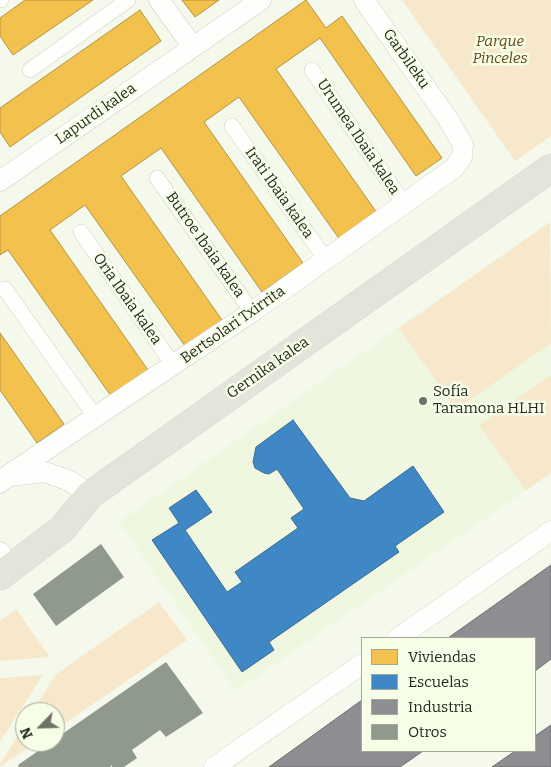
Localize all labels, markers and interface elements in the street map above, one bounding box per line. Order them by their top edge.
street label: Garbileku [379,26,433,92]
park label: Parque Pinceles [472,33,528,68]
street label: Urumea Ibaia kalea [313,76,403,198]
street label: Lapurdi kalea [52,80,140,148]
street label: Irati Ibaia kalea [241,144,317,242]
street label: Butroe Ibaia kalea [162,189,248,301]
street label: Oria Ibaia kalea [89,250,165,348]
street label: Bertsolari Txirrita [177,282,289,368]
street label: Gernika kalea [224,333,312,403]
place label: Sofía Taramona HLHI [433,383,545,418]
marker: Sofía Taramona HLHI [417,395,429,407]
legend [361,637,536,752]
text: Viviendas [408,648,476,666]
text: Escuelas [408,673,469,691]
text: Industria [408,698,472,716]
north arrow [15,702,65,752]
text: Otros [408,723,447,741]
text: N [17,725,37,741]

